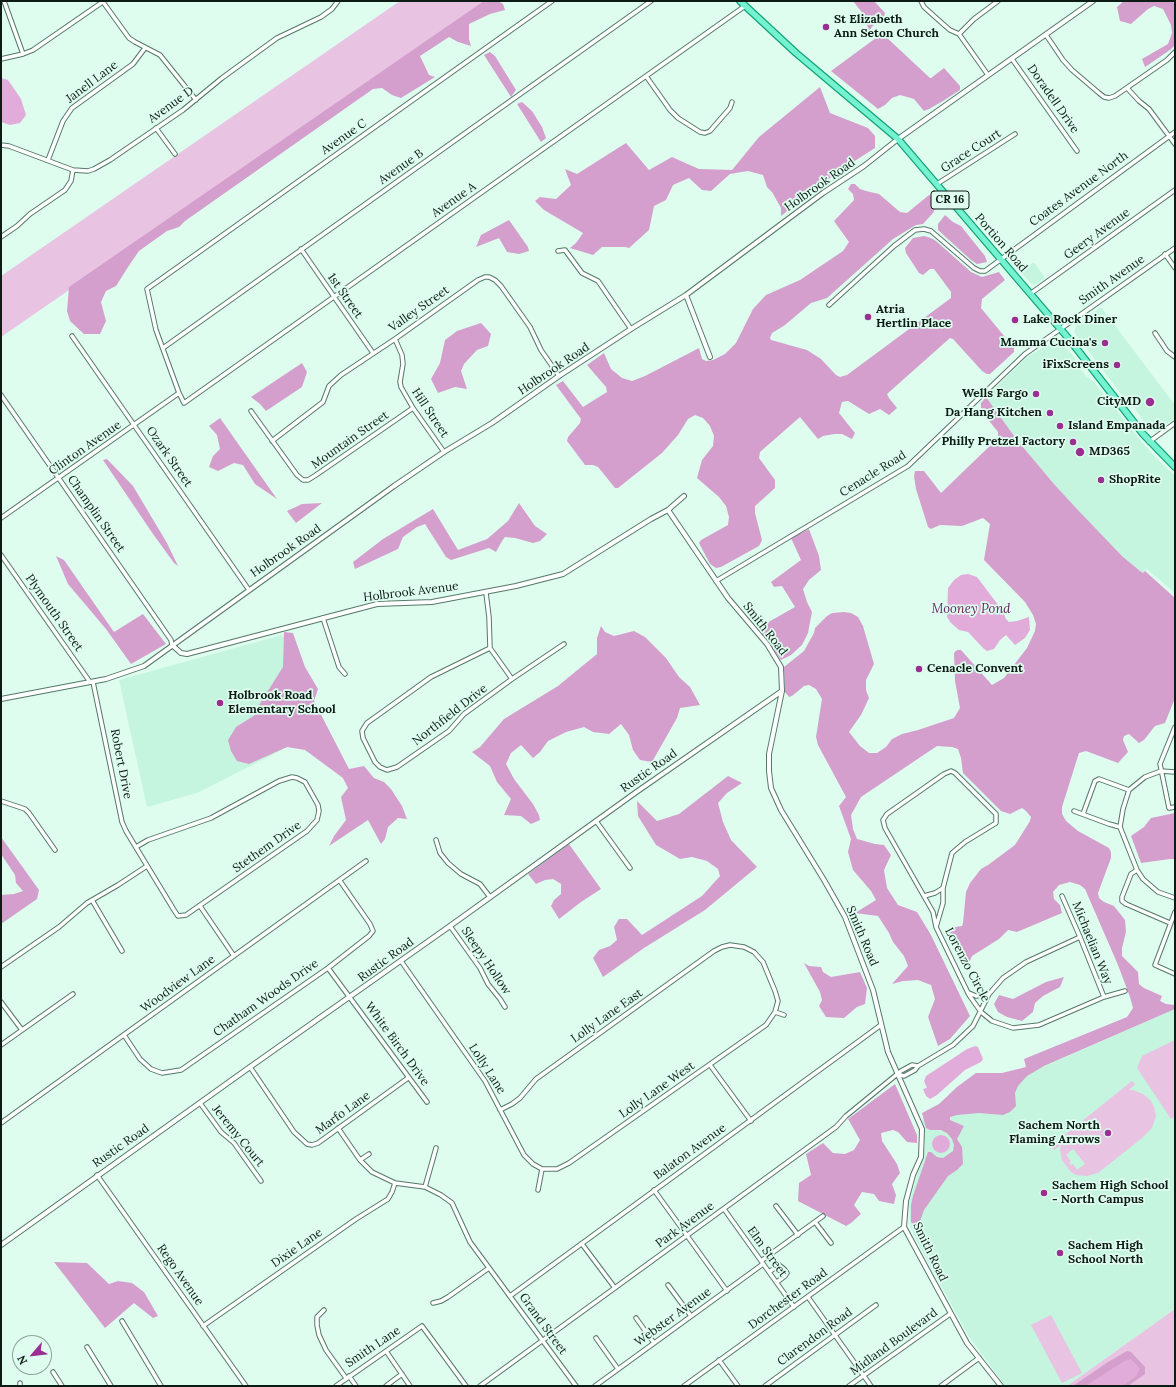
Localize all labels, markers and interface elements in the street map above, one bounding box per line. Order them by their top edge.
place label: St Elizabeth Ann Seton Church [834,13,939,41]
marker: St Elizabeth Ann Seton Church [821,22,831,32]
street label: Janell Lane [63,58,121,106]
street label: Doradell Drive [1024,62,1082,136]
street label: Avenue D [145,84,197,126]
street label: Avenue C [318,116,370,158]
street label: Grace Court [938,126,1004,176]
street label: Avenue B [376,146,426,188]
street label: Coates Avenue North [1027,148,1131,230]
street label: Holbrook Road [782,155,858,215]
street label: Avenue A [429,179,479,221]
road number: CR 16 [931,191,969,209]
street label: Geery Avenue [1061,205,1133,263]
street label: Portion Road [972,211,1030,275]
street label: Smith Avenue [1076,252,1148,308]
street label: 1st Street [324,271,366,321]
street label: Valley Street [386,283,452,335]
place label: Atria Hertlin Place [876,303,951,331]
marker: Atria Hertlin Place [863,312,873,322]
place label: Lake Rock Diner [1023,313,1117,327]
marker: Lake Rock Diner [1010,315,1020,325]
place label: Mamma Cucina's [1000,336,1097,350]
marker: Mamma Cucina's [1100,338,1110,348]
street label: Holbrook Road [516,340,592,398]
place label: iFixScreens [1043,358,1109,372]
marker: iFixScreens [1112,360,1122,370]
street label: Hill Street [408,386,452,440]
place label: Wells Fargo [962,387,1028,401]
marker: Wells Fargo [1031,389,1041,399]
place label: CityMD [1097,395,1141,409]
marker: CityMD [1144,396,1156,408]
place label: Da Hang Kitchen [945,406,1042,420]
street label: Mountain Street [309,408,391,472]
marker: Da Hang Kitchen [1045,408,1055,418]
street label: Clinton Avenue [46,418,124,478]
place label: Island Empanada [1068,419,1166,433]
marker: Island Empanada [1055,421,1065,431]
street label: Ozark Street [143,424,195,490]
place label: Philly Pretzel Factory [941,435,1065,449]
marker: Philly Pretzel Factory [1068,437,1078,447]
place label: MD365 [1089,445,1130,459]
marker: MD365 [1074,446,1086,458]
street label: Cenacle Road [837,448,909,500]
street label: Champlin Street [64,473,128,555]
place label: ShopRite [1109,473,1161,487]
marker: ShopRite [1096,475,1106,485]
street label: Holbrook Road [248,521,324,581]
street label: Plymouth Street [22,572,86,654]
street label: Holbrook Avenue [363,579,459,605]
street label: Smith Road [740,599,790,659]
water label: Mooney Pond [931,601,1011,617]
place label: Cenacle Convent [927,662,1023,676]
marker: Cenacle Convent [914,664,924,674]
street label: Northfield Drive [410,681,490,749]
place label: Holbrook Road Elementary School [228,689,336,717]
marker: Holbrook Road Elementary School [215,698,225,708]
street label: Robert Drive [107,728,135,800]
street label: Rustic Road [618,746,680,796]
street label: Stethem Drive [230,818,304,876]
street label: Michaelian Way [1069,900,1115,986]
street label: Smith Road [843,904,881,968]
street label: Sleepy Hollow [458,924,514,998]
street label: Lorenzo Circle [941,925,993,1005]
street label: Rustic Road [355,935,417,985]
street label: Woodview Lane [138,952,218,1016]
street label: Chatham Woods Drive [211,956,321,1040]
street label: Lolly Lane East [568,986,646,1046]
street label: White Birch Drive [362,999,432,1089]
street label: Lolly Lane [465,1041,509,1097]
street label: Lolly Lane West [617,1059,697,1121]
street label: Marfo Lane [313,1088,373,1138]
street label: Jeremy Court [209,1102,267,1170]
place label: Sachem North Flaming Arrows [1009,1119,1100,1147]
street label: Rustic Road [90,1121,152,1171]
street label: Balaton Avenue [651,1121,729,1183]
marker: Sachem North Flaming Arrows [1103,1128,1113,1138]
place label: Sachem High School - North Campus [1052,1179,1169,1207]
marker: Sachem High School - North Campus [1039,1188,1049,1198]
street label: Park Avenue [653,1199,717,1251]
street label: Smith Road [910,1220,950,1284]
street label: Elm Street [744,1224,790,1280]
street label: Dixie Lane [269,1225,325,1271]
place label: Sachem High School North [1068,1239,1143,1267]
street label: Rego Avenue [154,1242,206,1308]
marker: Sachem High School North [1055,1248,1065,1258]
street label: Dorchester Road [746,1266,830,1332]
street label: Webster Avenue [632,1285,714,1349]
street label: Grand Street [516,1291,570,1357]
street label: Clarendon Road [775,1305,855,1369]
street label: Midland Boulevard [848,1305,940,1379]
street label: Smith Lane [343,1323,403,1371]
north arrow [12,1335,52,1375]
text: N [14,1353,30,1367]

